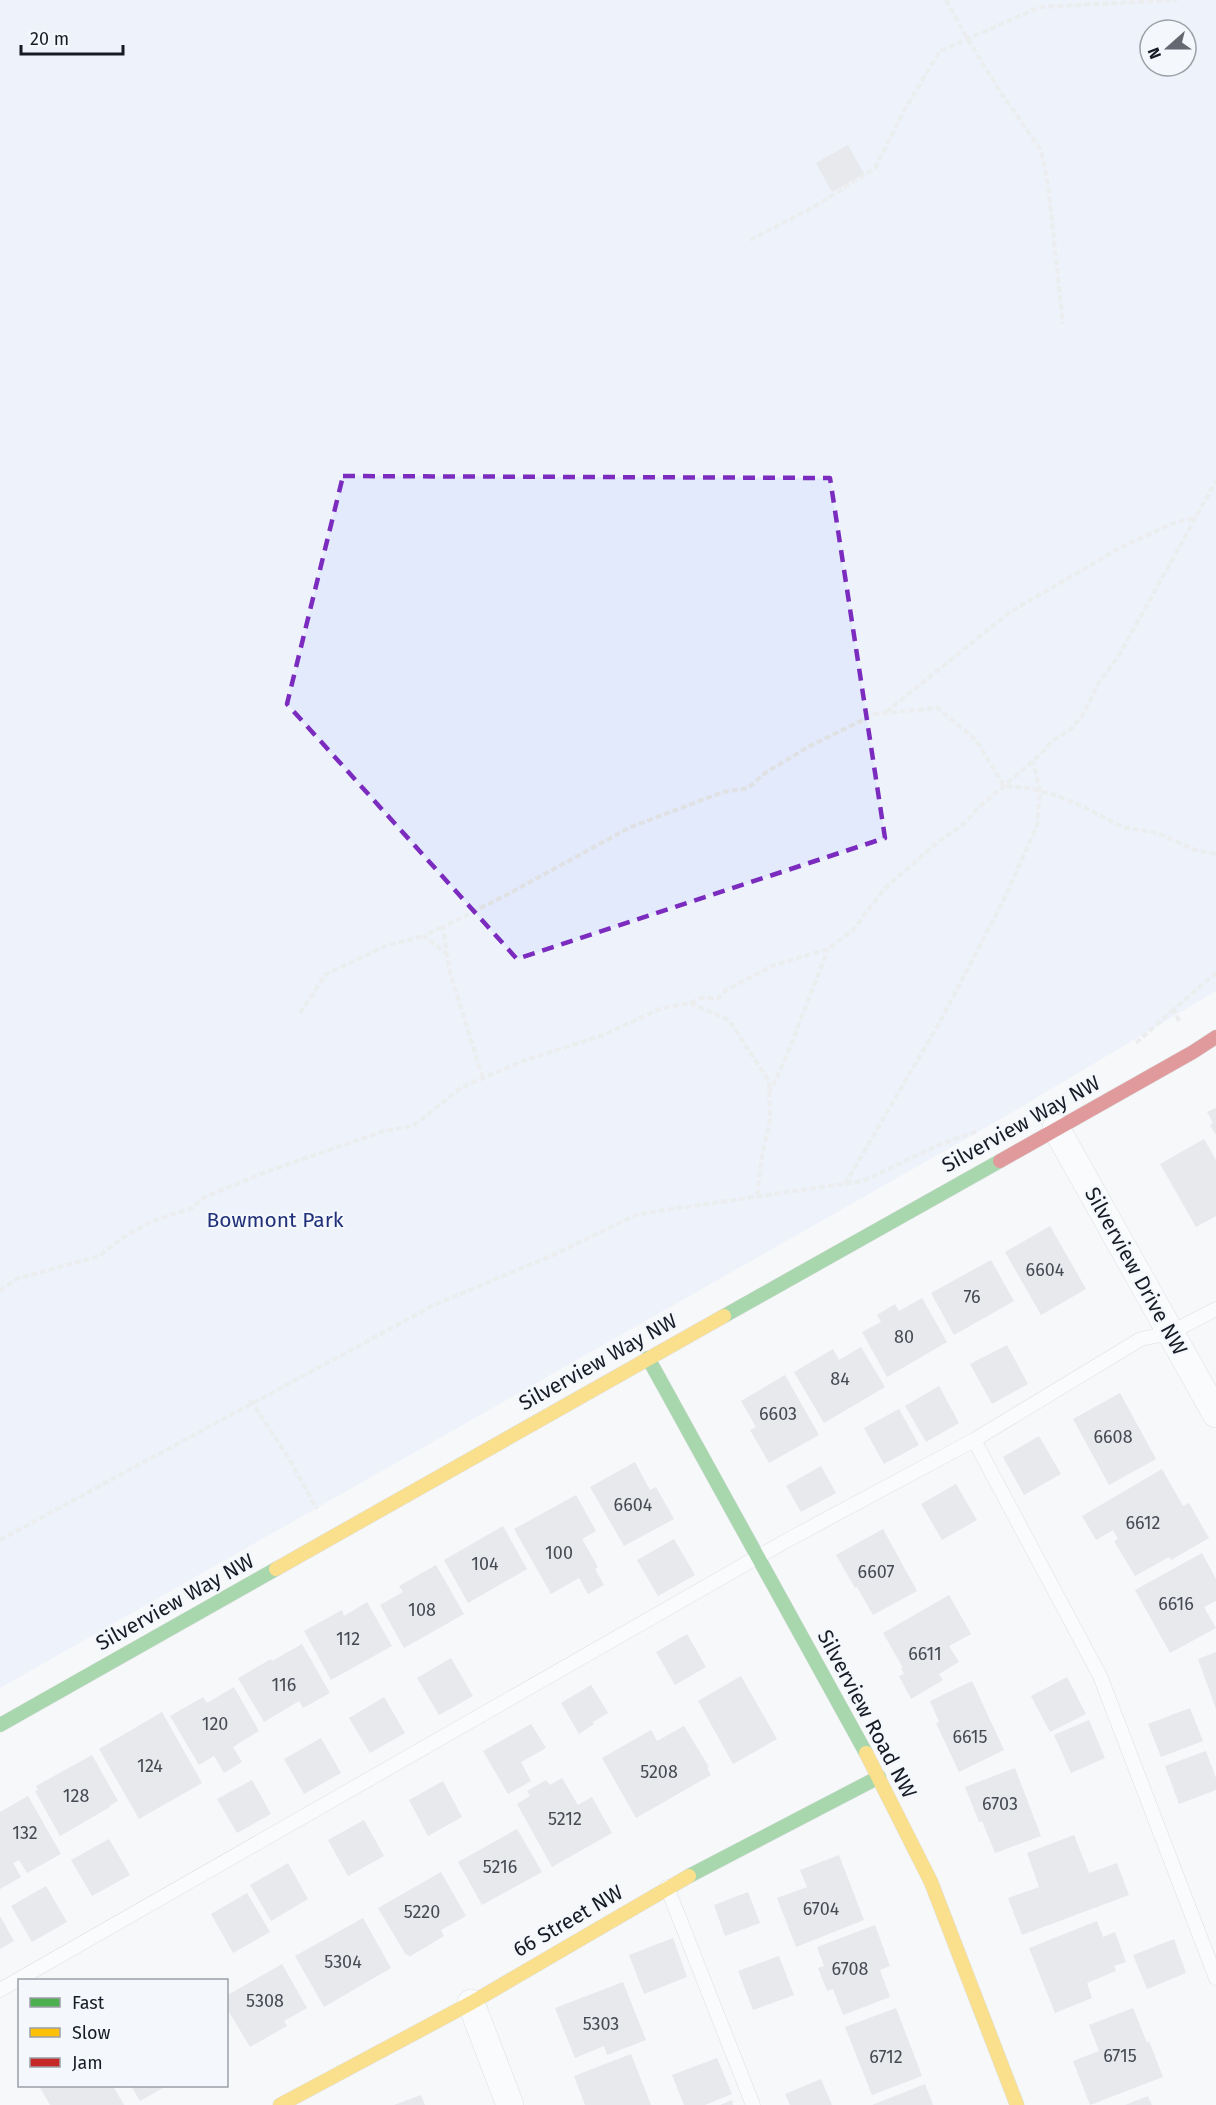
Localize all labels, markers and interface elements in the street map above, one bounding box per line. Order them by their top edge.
scale bar [21,18,123,56]
north arrow [1138,18,1198,78]
text: 20 m [30,28,69,50]
text: N [1144,45,1165,62]
street label: Silverview Way NW [937,1070,1105,1178]
street label: Silverview Drive NW [1079,1183,1193,1359]
park label: Bowmont Park [206,1207,344,1233]
house number: 6604 [1026,1259,1065,1281]
house number: 76 [963,1286,981,1308]
street label: Silverview Way NW [514,1308,682,1416]
house number: 80 [894,1326,914,1348]
house number: 84 [830,1368,850,1390]
house number: 6603 [759,1403,797,1425]
house number: 6608 [1093,1426,1133,1448]
house number: 6604 [614,1494,653,1516]
house number: 6612 [1125,1512,1161,1534]
house number: 100 [545,1542,573,1564]
street label: Silverview Way NW [91,1548,259,1656]
house number: 104 [471,1553,499,1575]
house number: 6607 [858,1561,894,1583]
house number: 6616 [1158,1593,1194,1615]
house number: 108 [408,1599,436,1621]
street label: Silverview Road NW [812,1625,922,1803]
house number: 112 [336,1628,360,1650]
house number: 6611 [908,1643,942,1665]
house number: 116 [272,1674,296,1696]
house number: 120 [202,1713,228,1735]
house number: 6615 [952,1726,988,1748]
house number: 124 [137,1755,163,1777]
house number: 5208 [640,1761,678,1783]
house number: 128 [63,1785,89,1807]
house number: 6703 [982,1793,1018,1815]
house number: 5212 [548,1808,582,1830]
house number: 132 [12,1822,38,1844]
house number: 5216 [483,1856,517,1878]
street label: 66 Street NW [509,1879,627,1963]
house number: 6704 [803,1898,840,1920]
house number: 5220 [404,1901,440,1923]
house number: 5304 [324,1951,362,1973]
house number: 6708 [832,1958,869,1980]
legend [18,1979,228,2087]
house number: 5308 [246,1990,284,2012]
text: Fast [72,1992,105,2014]
house number: 5303 [583,2013,619,2035]
text: Slow [72,2022,111,2044]
house number: 6715 [1103,2045,1137,2067]
house number: 6712 [869,2046,903,2068]
text: Jam [72,2052,103,2074]

